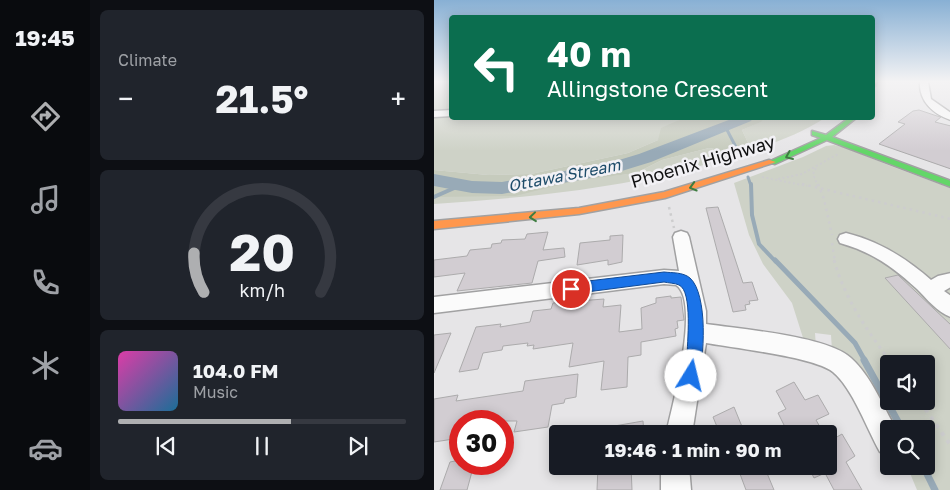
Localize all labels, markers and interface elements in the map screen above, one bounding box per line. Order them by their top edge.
text: 19:45 [15,24,75,51]
text: 40 m [547,33,631,75]
icon: left [464,35,529,100]
text: Climate [118,50,177,70]
text: Allingstone Crescent [547,75,768,102]
text: 21.5° [216,76,308,121]
text: − [118,82,133,115]
text: + [391,82,406,115]
icon: directions [28,99,63,134]
street label: Phoenix Highway [628,130,777,192]
one-way arrow [786,150,794,160]
water label: Ottawa Stream [506,154,623,196]
icon: music [28,182,63,217]
one-way arrow [689,182,697,192]
one-way arrow [529,211,537,222]
text: 20 [229,220,295,282]
icon: phone [28,265,63,300]
pin [550,268,592,310]
icon: arrive [557,275,585,303]
text: km/h [239,279,285,301]
icon: climate [28,348,63,383]
position arrow [664,349,716,401]
map controls [880,355,935,475]
button: sound [880,355,935,410]
text: 104.0 FM [193,359,278,382]
text: Music [193,382,238,402]
speed limit sign: 30 [449,410,514,475]
button: search [880,420,935,475]
icon: car [28,431,63,466]
icon: previous [152,432,180,460]
icon: pause [248,432,276,460]
icon: next [344,432,372,460]
text: 19:46 · 1 min · 90 m [605,438,781,461]

